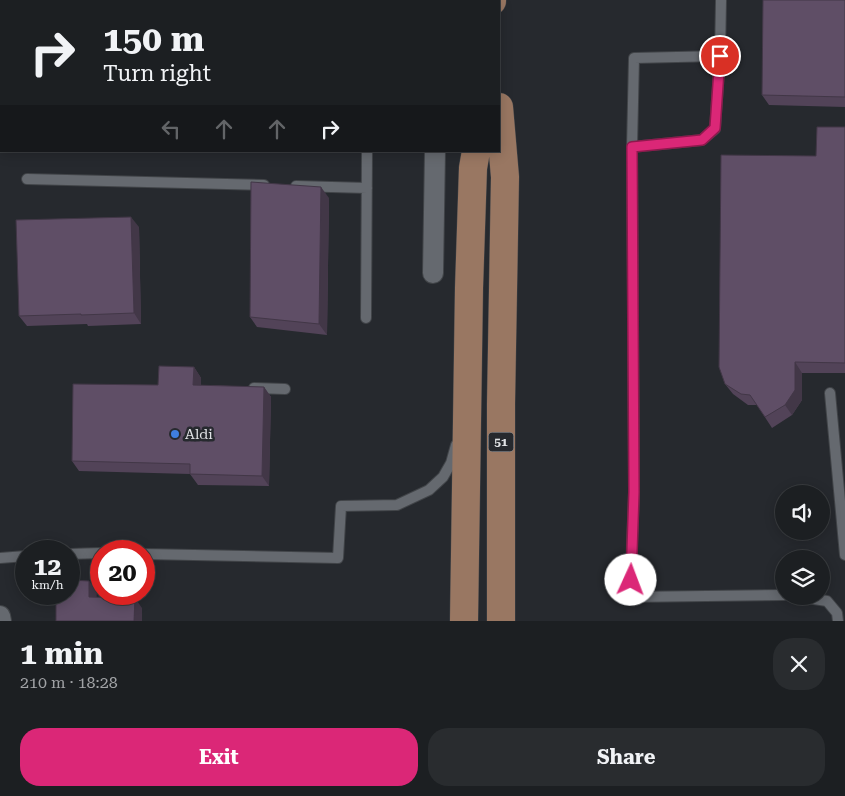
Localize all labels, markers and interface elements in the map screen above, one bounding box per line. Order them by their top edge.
text: 150 m [103,19,204,60]
icon: right [20,20,85,85]
pin [699,35,741,77]
icon: arrive [706,42,734,70]
text: Turn right [103,61,211,86]
icon: left [157,115,185,143]
icon: ahead [210,115,238,143]
icon: ahead [263,115,291,143]
icon: right [316,115,344,143]
place label: Aldi [185,426,213,442]
marker: Aldi [169,428,181,440]
road number: 51 [488,432,514,452]
map controls [775,485,830,605]
button: sound [775,485,830,540]
speed limit sign: 20 [90,540,155,605]
button: layers [775,550,830,605]
text: 12 [33,552,62,581]
position arrow [604,553,656,605]
text: km/h [31,578,64,592]
text: 1 min [20,636,103,671]
button: close [773,638,825,690]
text: 210 m · 18:28 [20,673,118,692]
button: Exit [20,728,418,786]
button: Share [428,728,825,786]

